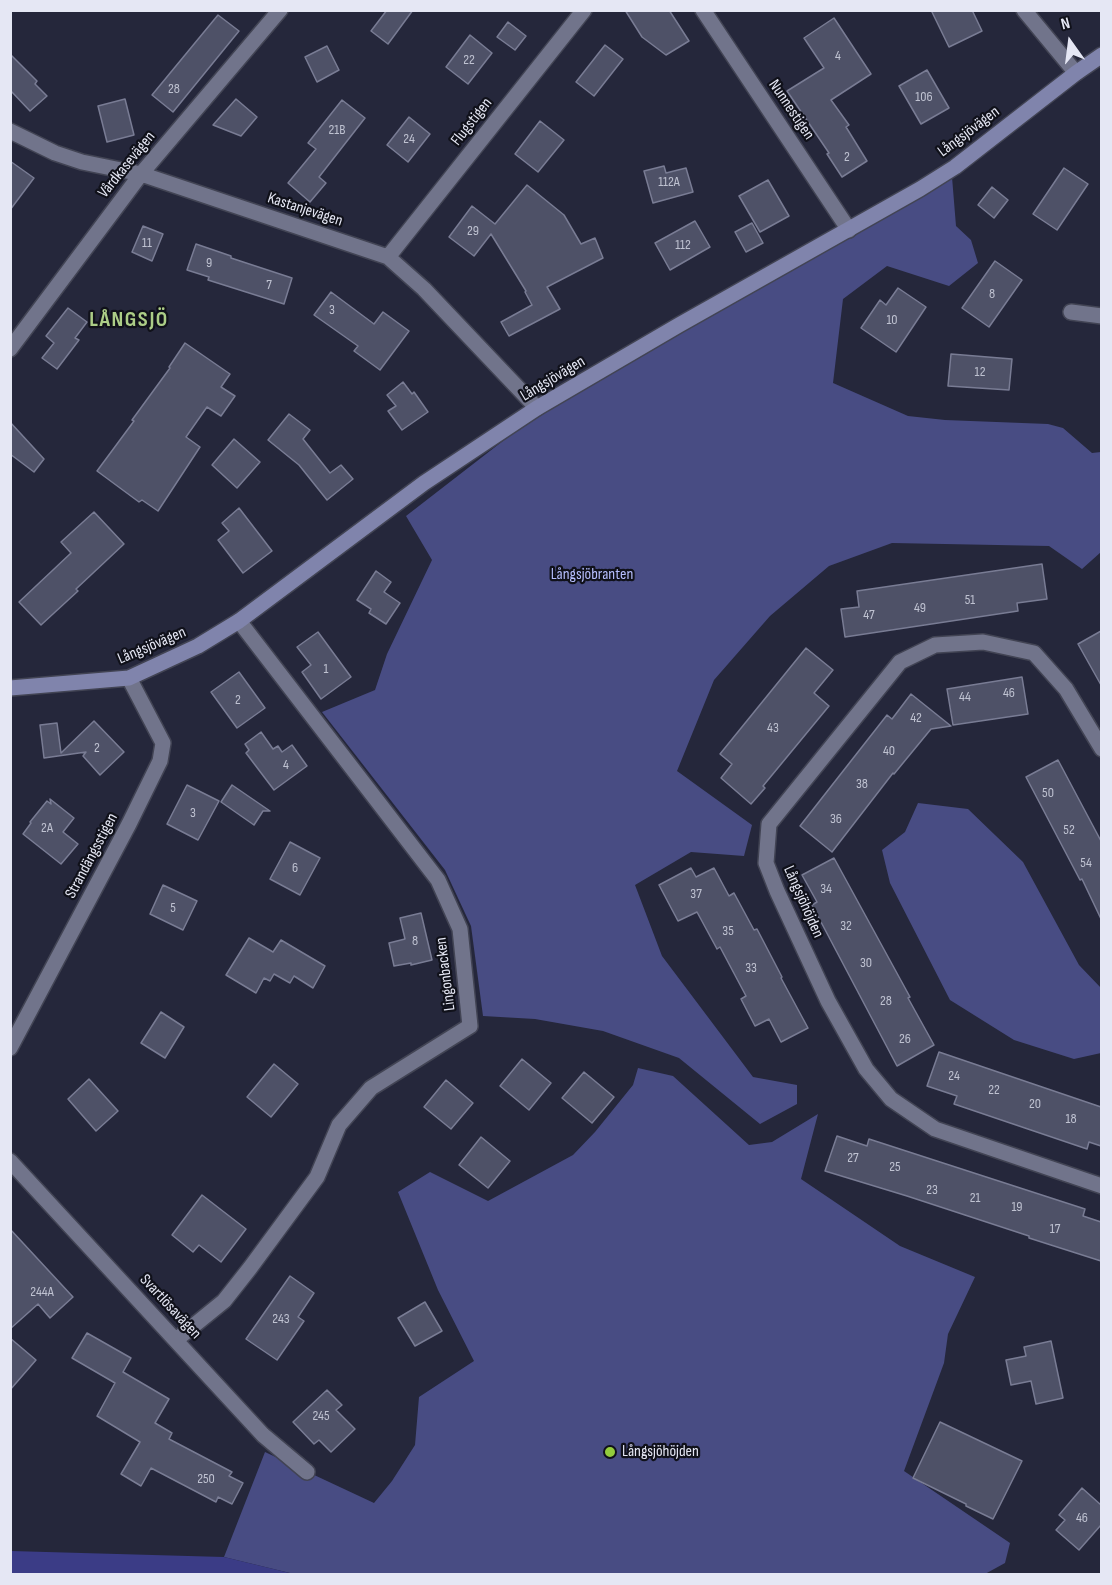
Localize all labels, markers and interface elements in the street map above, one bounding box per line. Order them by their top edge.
north arrow [1040,12,1100,72]
text: N [1059,14,1072,34]
house number: 4 [835,48,841,64]
house number: 22 [463,52,475,68]
street label: Nunnestigen [764,76,818,144]
house number: 28 [168,81,180,97]
house number: 106 [915,89,933,105]
street label: Flugstigen [447,94,497,150]
street label: Långsjövägen [934,103,1004,161]
house number: 21B [328,122,346,138]
street label: Vårdkasevägen [94,128,160,202]
house number: 24 [403,131,415,147]
house number: 2 [844,149,850,165]
house number: 112A [658,174,680,190]
street label: Kastanjevägen [265,189,345,231]
house number: 29 [467,223,479,239]
house number: 11 [142,235,152,251]
house number: 112 [675,237,691,253]
house number: 9 [206,255,212,271]
house number: 7 [266,277,272,293]
house number: 8 [989,286,995,302]
house number: 3 [329,302,335,318]
district label: LÅNGSJÖ [89,307,169,333]
house number: 10 [886,312,898,328]
street label: Långsjövägen [517,352,589,406]
house number: 12 [975,364,985,380]
park label: Långsjöbranten [551,565,633,585]
house number: 51 [965,592,975,608]
house number: 49 [914,600,926,616]
house number: 47 [863,607,875,623]
street label: Långsjövägen [115,623,189,669]
house number: 1 [324,661,328,677]
house number: 46 [1003,685,1015,701]
house number: 44 [959,689,971,705]
house number: 2 [235,692,241,708]
house number: 42 [910,710,922,726]
house number: 43 [767,720,779,736]
house number: 2 [94,740,100,756]
house number: 40 [883,743,895,759]
house number: 4 [283,757,289,773]
house number: 38 [856,776,868,792]
house number: 50 [1042,785,1054,801]
house number: 3 [190,805,196,821]
street label: Strandängsstigen [61,810,123,902]
house number: 36 [830,811,842,827]
house number: 2A [41,820,53,836]
house number: 52 [1063,822,1075,838]
house number: 54 [1080,855,1092,871]
house number: 6 [292,860,298,876]
street label: Långsjöhöjden [779,863,827,941]
house number: 34 [820,881,832,897]
house number: 37 [690,886,702,902]
house number: 5 [170,900,176,916]
house number: 32 [840,918,852,934]
house number: 35 [722,923,734,939]
house number: 8 [412,933,418,949]
street label: Lingonbacken [432,936,460,1012]
house number: 30 [860,955,872,971]
house number: 33 [745,960,757,976]
house number: 28 [880,993,892,1009]
house number: 26 [899,1031,911,1047]
house number: 24 [948,1068,960,1084]
house number: 22 [988,1082,1000,1098]
house number: 20 [1029,1096,1041,1112]
house number: 18 [1065,1111,1077,1127]
house number: 27 [847,1150,859,1166]
house number: 25 [889,1159,901,1175]
house number: 23 [926,1182,938,1198]
house number: 21 [970,1190,980,1206]
house number: 19 [1011,1199,1023,1215]
house number: 17 [1050,1221,1060,1237]
street label: Svartlösavägen [135,1271,205,1343]
house number: 244A [30,1284,54,1300]
house number: 243 [272,1311,290,1327]
house number: 245 [312,1408,330,1424]
place label: Långsjöhöjden [622,1442,699,1462]
marker: Långsjöhöjden [603,1445,617,1459]
house number: 250 [197,1471,215,1487]
house number: 46 [1076,1510,1088,1526]

